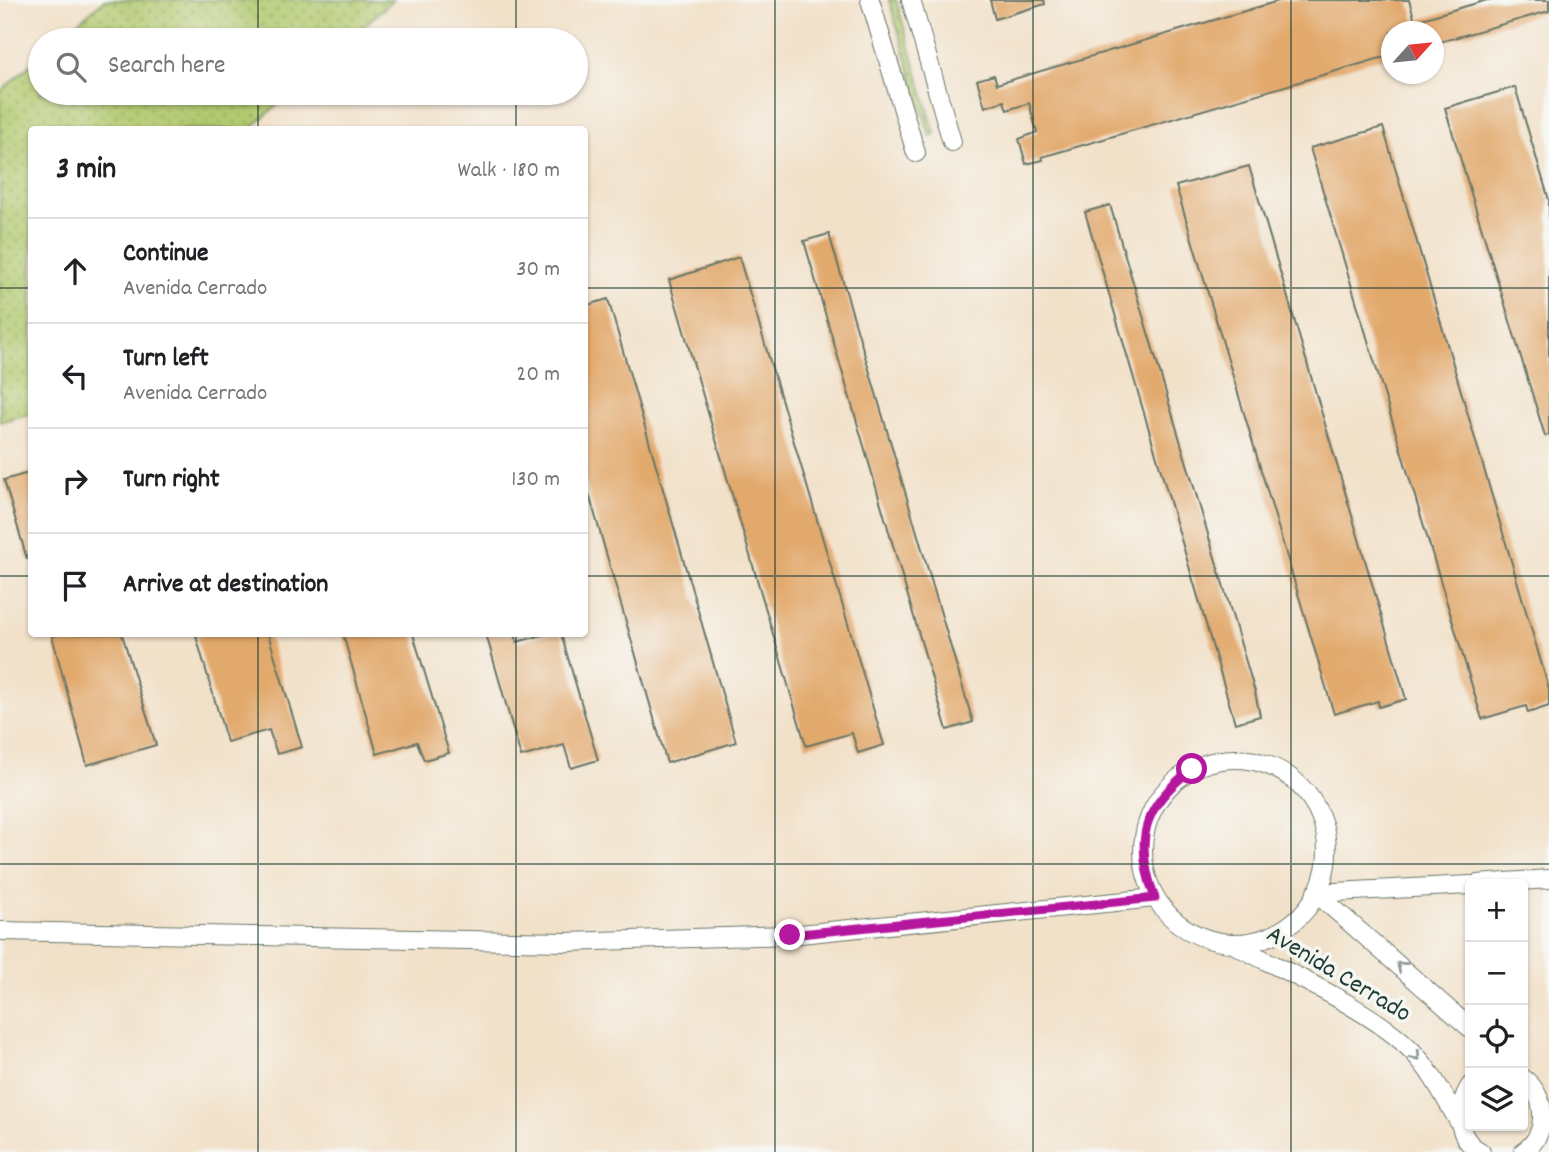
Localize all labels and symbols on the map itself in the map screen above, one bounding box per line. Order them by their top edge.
north arrow [1381,21,1444,84]
route start [1176,753,1207,784]
street label: Avenida Cerrado [1259,917,1417,1033]
route end [774,919,805,950]
one-way arrow [1397,962,1410,974]
one-way arrow [1407,1048,1420,1061]

